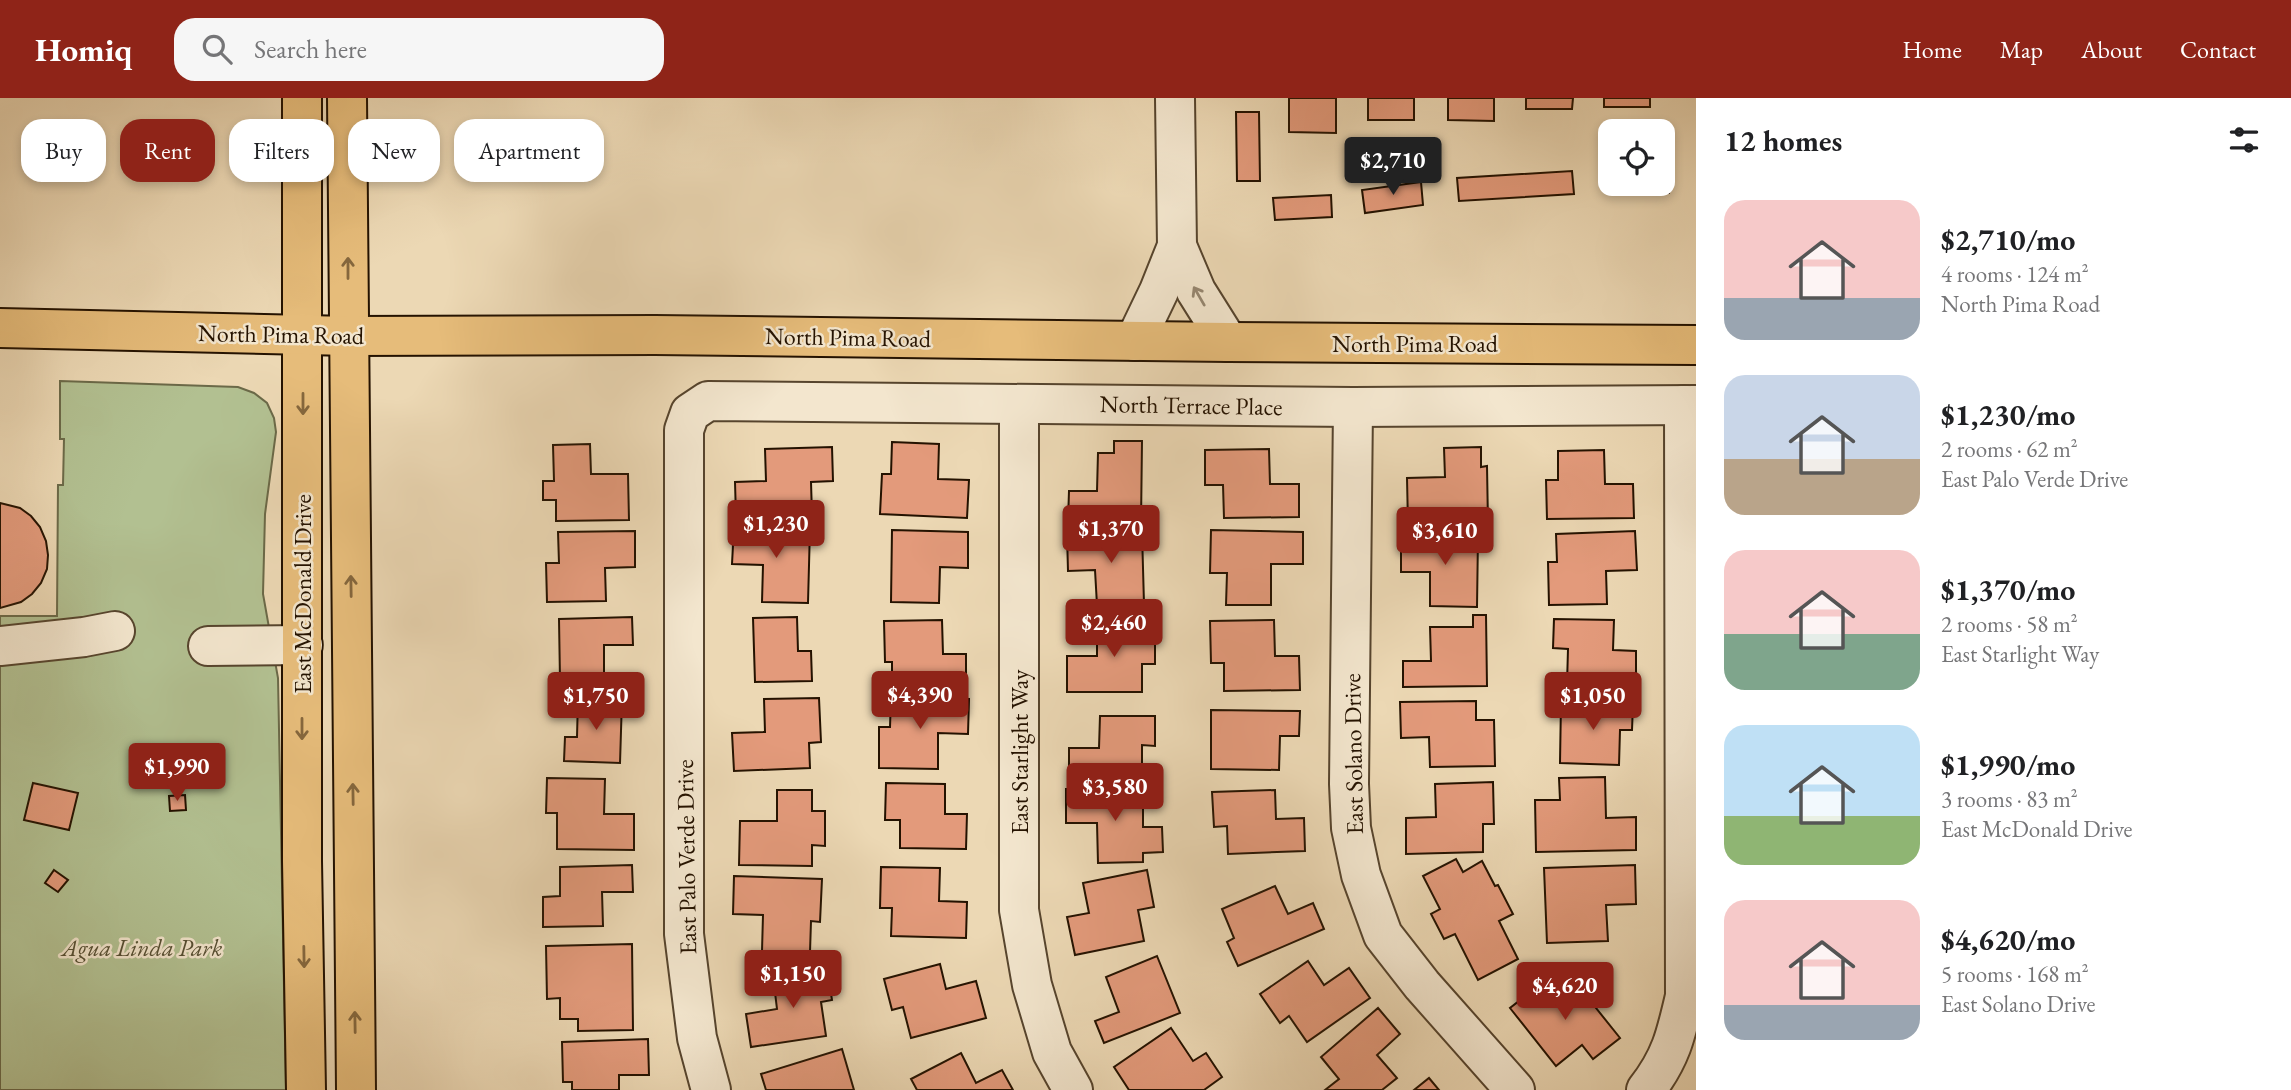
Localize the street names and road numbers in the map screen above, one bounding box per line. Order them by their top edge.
street label: North Pima Road [198,317,365,351]
street label: North Pima Road [765,320,932,354]
street label: North Pima Road [1332,328,1499,359]
street label: North Terrace Place [1099,388,1283,422]
street label: East McDonald Drive [287,494,318,694]
street label: East Starlight Way [1004,669,1035,835]
street label: East Solano Drive [1336,673,1370,835]
street label: East Palo Verde Drive [669,759,703,955]

